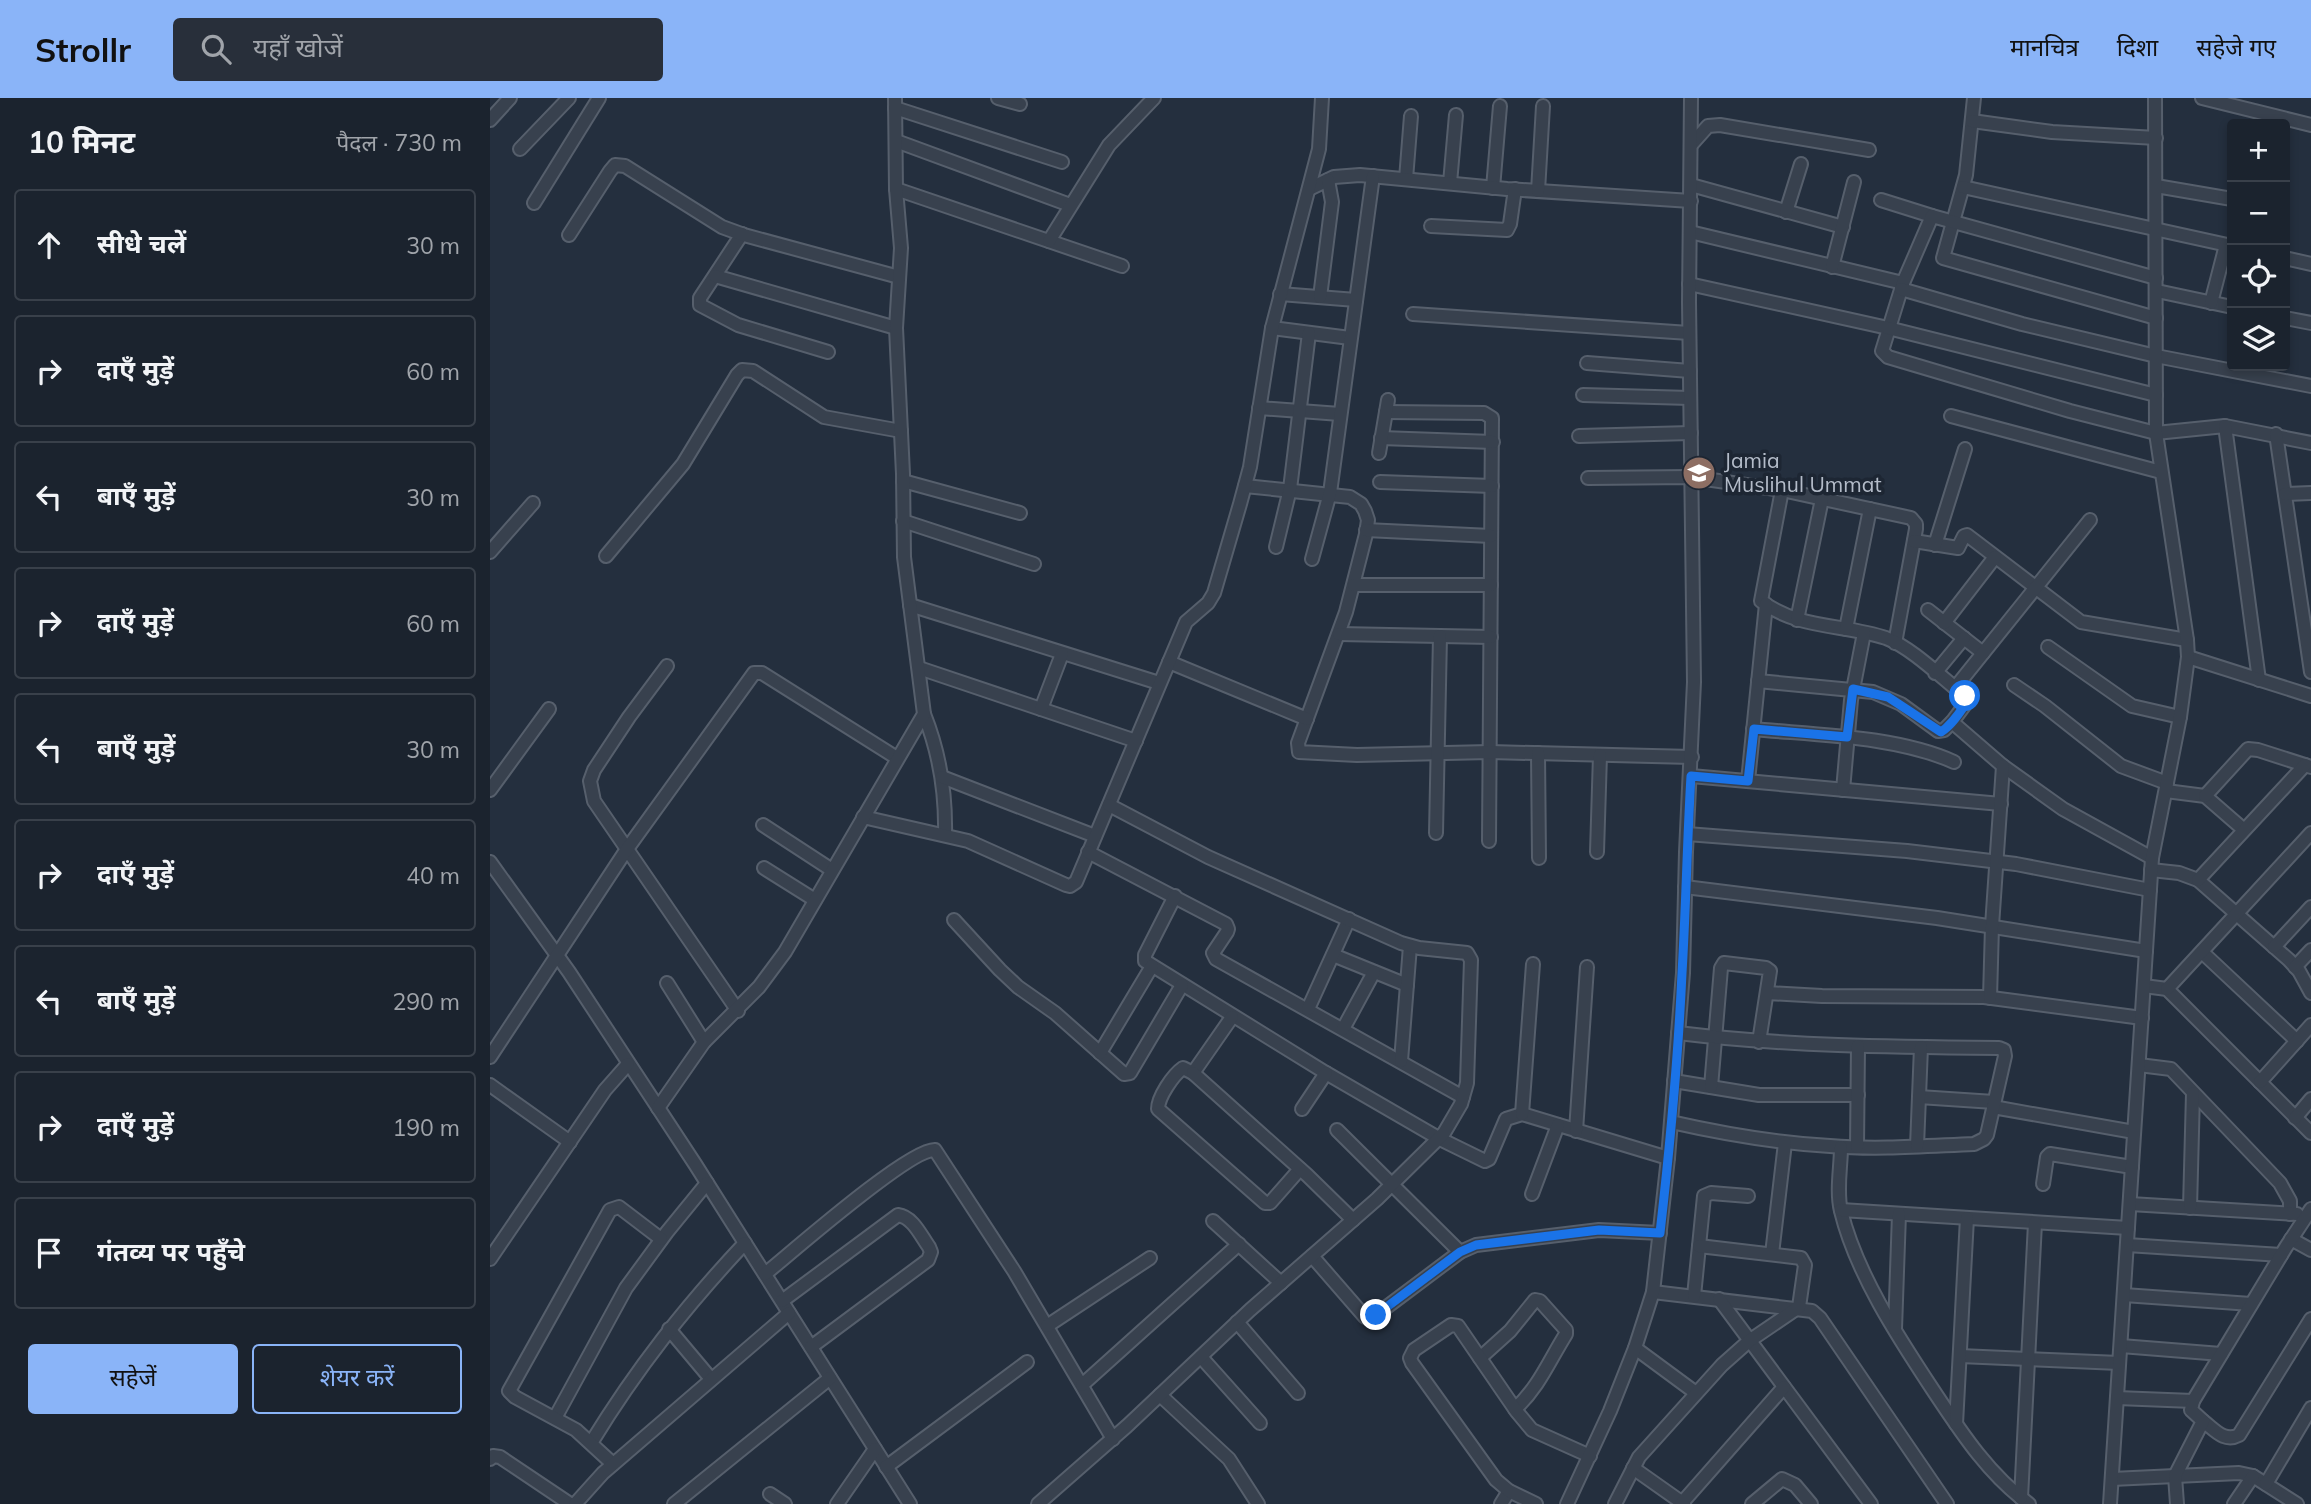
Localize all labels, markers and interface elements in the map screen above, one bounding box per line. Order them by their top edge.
search box [173,18,663,81]
text: Strollr [35,29,131,70]
icon: search [197,30,235,68]
text: यहाँ खोजें [253,31,343,64]
text: मानचित्र [2010,32,2079,62]
text: दिशा [2117,32,2158,62]
text: सहेजे गए [2196,32,2276,62]
map controls [2227,119,2290,371]
button: + [2227,119,2290,182]
text: 10 मिनट [28,123,135,161]
text: पैदल · 730 m [336,128,462,157]
button: − [2227,182,2290,245]
icon: ahead [30,226,68,264]
text: सीधे चलें [97,227,186,260]
text: 30 m [406,231,460,260]
button: locate [2227,245,2290,308]
button: layers [2227,308,2290,371]
icon: right [30,352,68,390]
text: दाएँ मुड़ें [97,353,174,386]
text: 60 m [406,357,460,386]
place label: Jamia Muslihul Ummat [1724,447,1882,497]
school or university icon: Jamia Muslihul Ummat [1680,454,1718,492]
icon: left [30,478,68,516]
text: बाएँ मुड़ें [97,479,175,512]
text: 30 m [406,483,460,512]
icon: right [30,604,68,642]
text: दाएँ मुड़ें [97,605,174,638]
text: 60 m [406,609,460,638]
route start [1949,680,1980,711]
icon: left [30,730,68,768]
text: बाएँ मुड़ें [97,731,175,764]
text: 30 m [406,735,460,764]
icon: right [30,856,68,894]
text: दाएँ मुड़ें [97,857,174,890]
text: 40 m [406,861,460,890]
icon: left [30,982,68,1020]
text: बाएँ मुड़ें [97,983,175,1016]
text: 290 m [392,987,460,1016]
icon: right [30,1108,68,1146]
text: दाएँ मुड़ें [97,1109,174,1142]
text: 190 m [392,1113,460,1142]
icon: arrive [30,1234,68,1272]
text: गंतव्य पर पहुँचे [97,1235,245,1268]
route end [1360,1299,1391,1330]
button: सहेजें [28,1344,238,1414]
button: शेयर करें [252,1344,462,1414]

